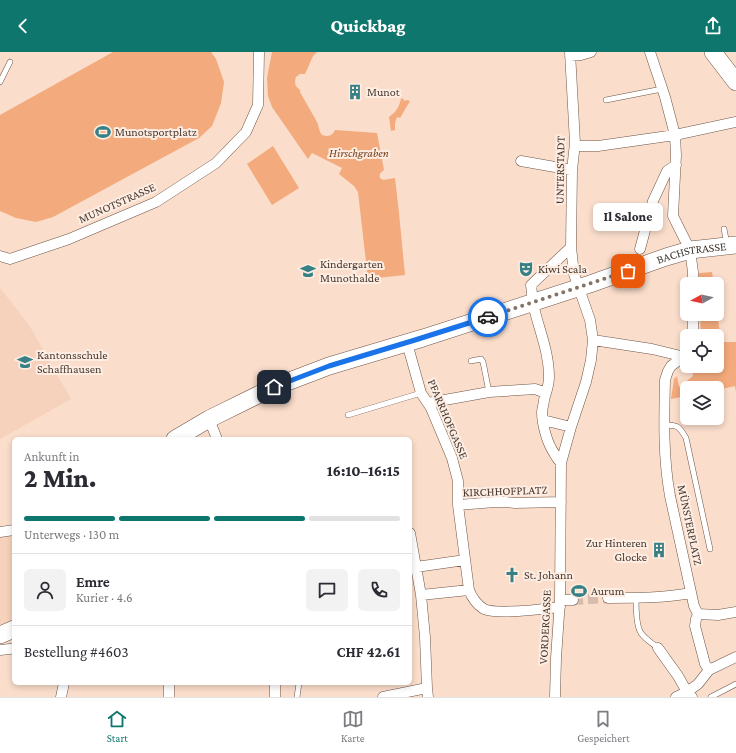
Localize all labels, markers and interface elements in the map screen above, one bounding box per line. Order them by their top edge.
icon: back [12,15,34,37]
icon: share [702,15,724,37]
text: Quickbag [330,16,406,36]
building icon: Munot [346,83,364,101]
place label: Munot [367,85,401,99]
sports icon: Munotsportplatz [94,123,112,141]
place label: Munotsportplatz [115,125,197,139]
street label: UNTERSTADT [552,135,568,204]
park label: Hirschgraben [329,146,389,160]
street label: MUNOTSTRASSE [76,180,158,226]
callout: Il Salone [593,203,663,231]
text: Il Salone [604,209,652,224]
street label: BACHSTRASSE [655,239,728,267]
pin [611,254,645,288]
place label: Kindergarten Munothalde [320,257,384,285]
theatre icon: Kiwi Scala [517,260,535,278]
icon: bag [617,260,639,282]
school or university icon: Kindergarten Munothalde [299,262,317,280]
place label: Kiwi Scala [538,262,588,276]
north arrow [680,277,724,321]
map controls [680,277,724,425]
courier [468,297,508,337]
icon: car [477,306,499,328]
button: locate [680,329,724,373]
place label: Kantonsschule Schaffhausen [37,348,108,376]
school or university icon: Kantonsschule Schaffhausen [16,353,34,371]
pin [257,370,291,404]
icon: home [263,376,285,398]
street label: PFARRHOFGASSE [425,377,471,462]
button: layers [680,381,724,425]
text: Ankunft in [24,449,79,464]
text: 16:10–16:15 [327,463,400,479]
text: 2 Min. [24,464,97,493]
street label: KIRCHHOFPLATZ [462,483,548,499]
street label: MÜNSTERPLATZ [675,483,705,567]
text: Unterwegs · 130 m [24,527,119,542]
place label: Zur Hinteren Glocke [586,536,648,564]
building icon: Zur Hinteren Glocke [650,541,668,559]
church icon: St. Johann [503,566,521,584]
place label: St. Johann [524,568,574,582]
button: person [24,569,66,611]
button: chat [306,569,348,611]
button: phone [358,569,400,611]
text: Emre [76,574,110,590]
sports icon: Aurum [570,582,588,600]
place label: Aurum [591,584,625,598]
street label: VORDERGASSE [536,589,554,665]
text: Kurier · 4.6 [76,590,133,605]
text: Bestellung #4603 [24,644,129,660]
text: CHF 42.61 [336,644,400,660]
tab: Start [106,708,128,744]
tab: Karte [341,708,365,744]
tab: Gespeichert [577,708,630,744]

